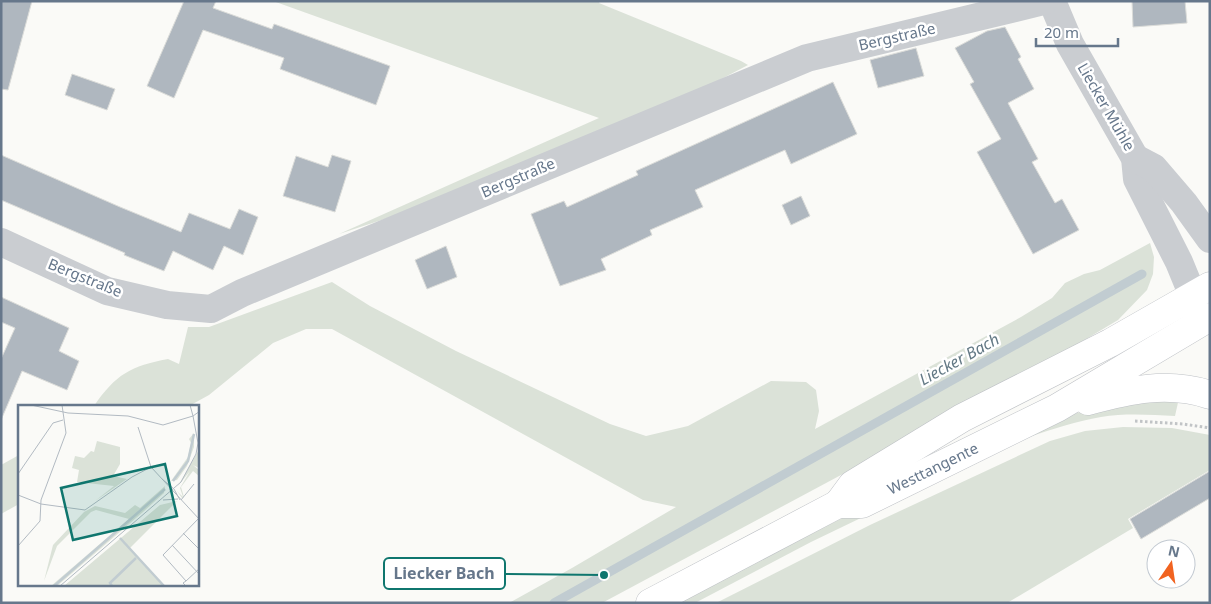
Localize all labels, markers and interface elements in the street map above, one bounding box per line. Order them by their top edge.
scale bar [1036,15,1118,47]
street label: Bergstraße [856,17,937,55]
text: 20 m [1044,22,1079,42]
street label: Liecker Mühle [1074,59,1140,154]
street label: Bergstraße [478,153,558,202]
street label: Bergstraße [45,253,125,301]
water label: Liecker Bach [915,328,1003,390]
inset map [18,405,199,586]
street label: Westtangente [884,437,981,499]
north arrow [1146,539,1196,589]
text: N [1166,540,1182,561]
callout: Liecker Bach [384,558,505,589]
text: Liecker Bach [393,562,495,584]

